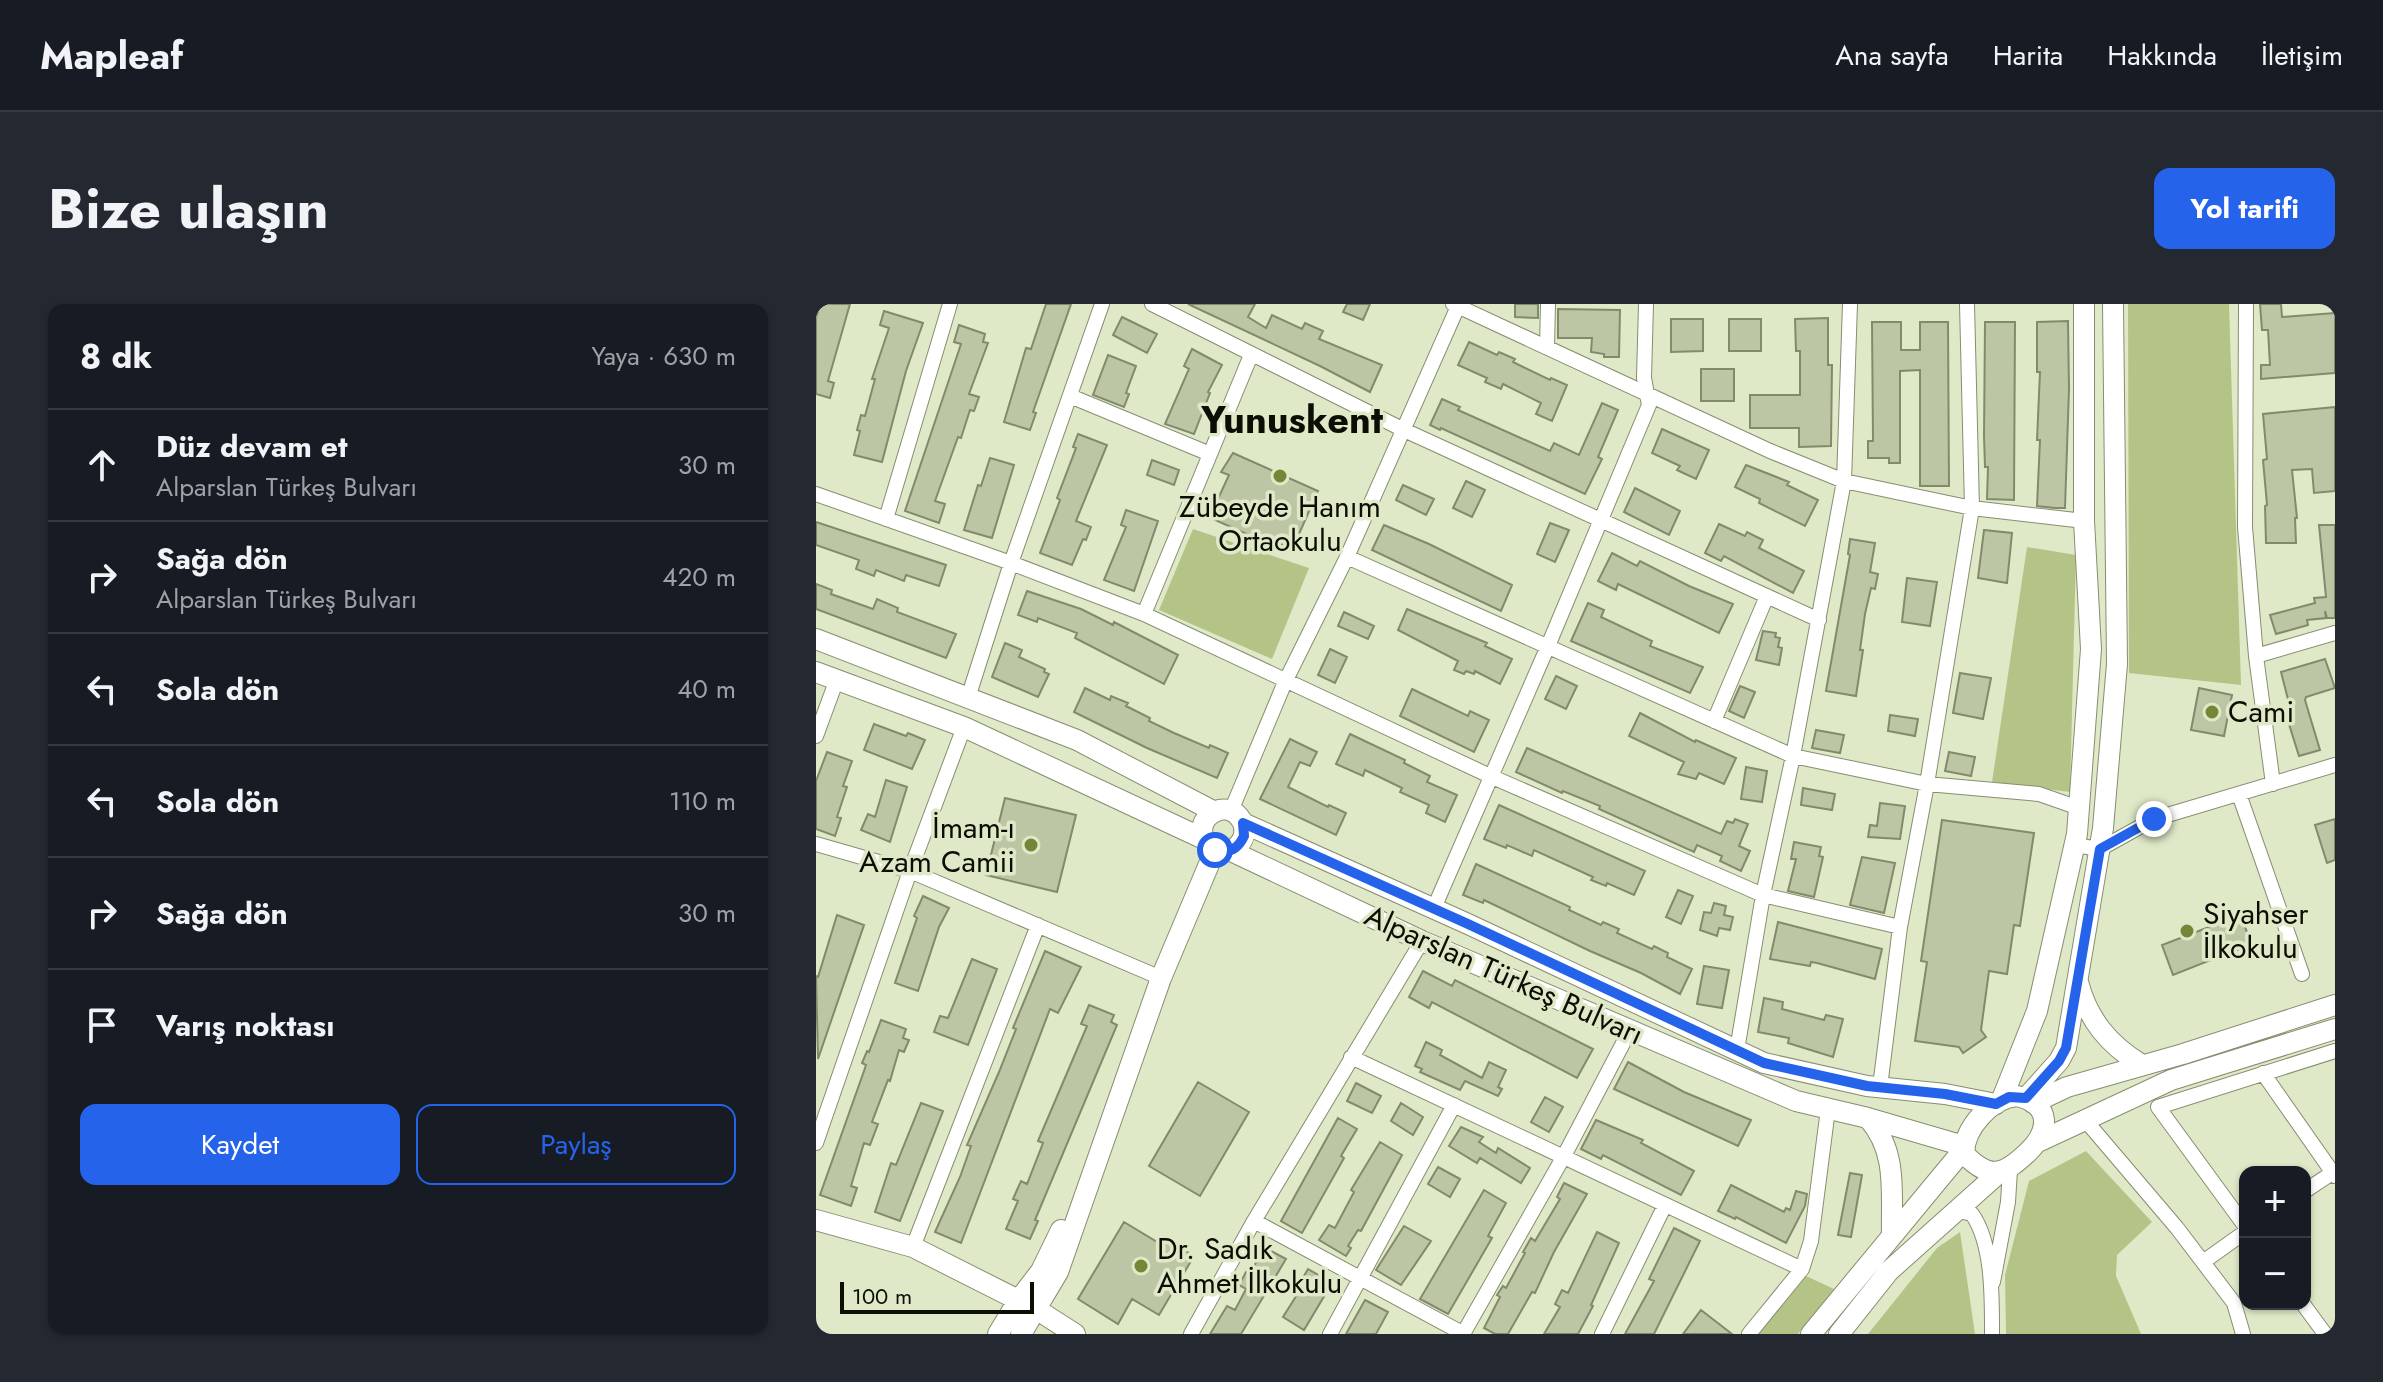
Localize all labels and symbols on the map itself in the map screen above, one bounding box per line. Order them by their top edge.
district label: Yunuskent [1200,392,1383,447]
marker: Zübeyde Hanım Ortaokulu [1271,467,1289,485]
place label: Zübeyde Hanım Ortaokulu [1179,485,1381,562]
place label: Cami [2228,690,2294,733]
marker: Cami [2203,703,2221,721]
route end [2136,801,2172,837]
place label: İmam-ı Azam Camii [859,806,1015,883]
route start [1197,832,1233,868]
marker: İmam-ı Azam Camii [1022,836,1040,854]
place label: Siyahser İlkokulu [2203,892,2309,969]
street label: Alparslan Türkeş Bulvarı [1358,894,1650,1055]
marker: Siyahser İlkokulu [2178,922,2196,940]
place label: Dr. Sadık Ahmet İlkokulu [1157,1227,1342,1304]
marker: Dr. Sadık Ahmet İlkokulu [1132,1257,1150,1275]
scale bar [840,1278,1034,1314]

